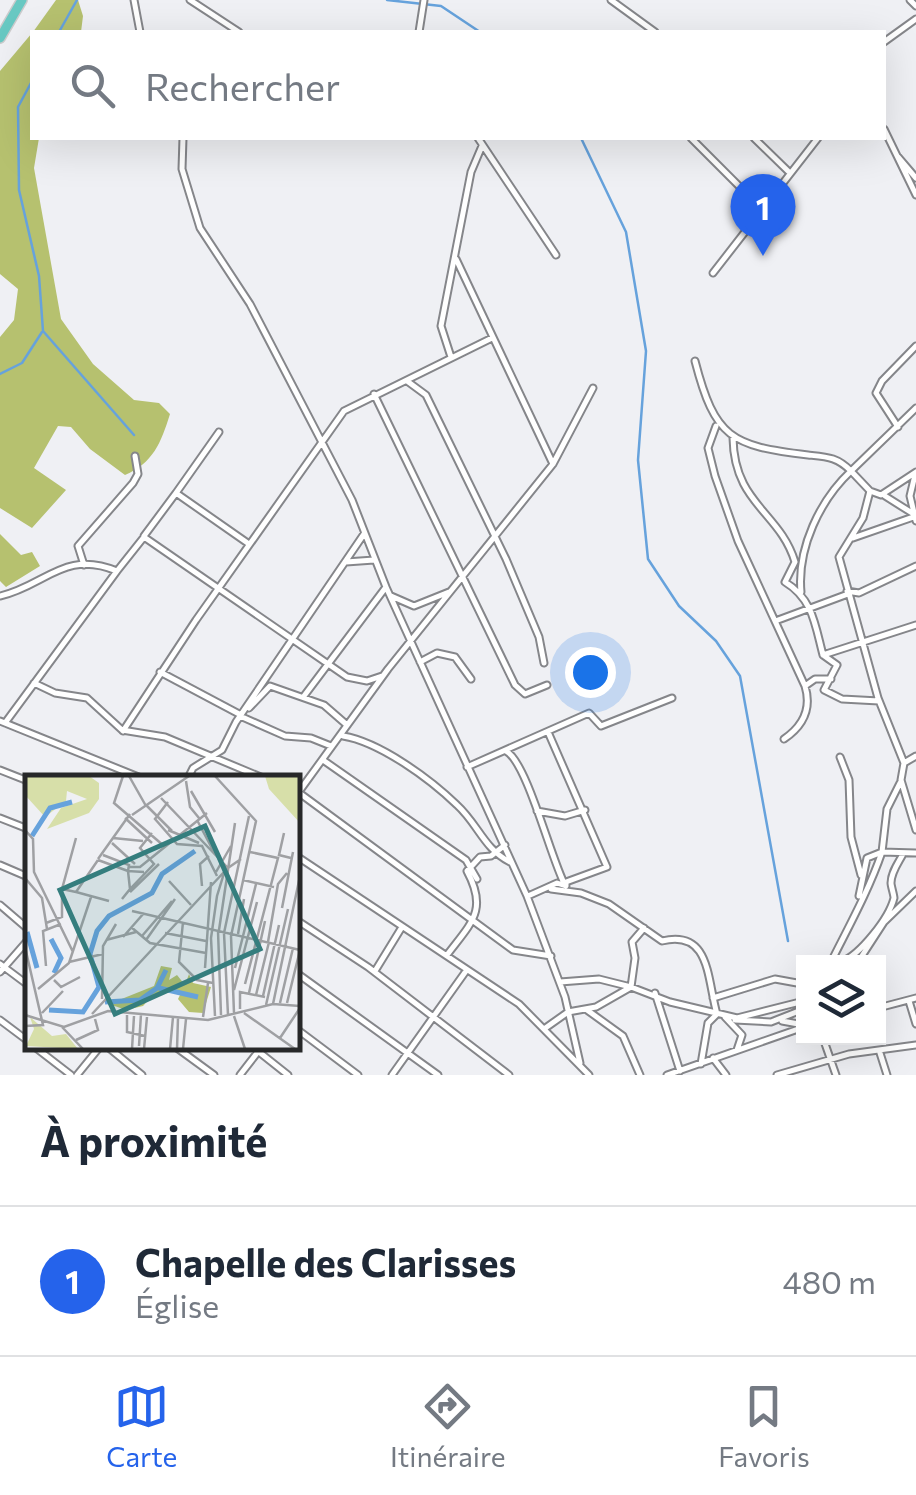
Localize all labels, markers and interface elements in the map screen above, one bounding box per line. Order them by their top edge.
search box [30,30,886,140]
icon: search [65,58,120,113]
text: Rechercher [145,62,340,109]
pin: 1 [730,174,796,256]
your location [565,647,616,698]
inset map [25,775,300,1050]
map controls [796,955,886,1045]
button: layers [796,955,886,1045]
text: À proximité [40,1114,267,1166]
text: Chapelle des Clarisses [135,1238,516,1285]
text: 1 [65,1261,80,1301]
text: 480 m [782,1261,876,1301]
text: Église [135,1285,219,1325]
tab: Carte [106,1379,177,1473]
tab: Itinéraire [390,1379,506,1473]
tab: Favoris [718,1379,810,1473]

